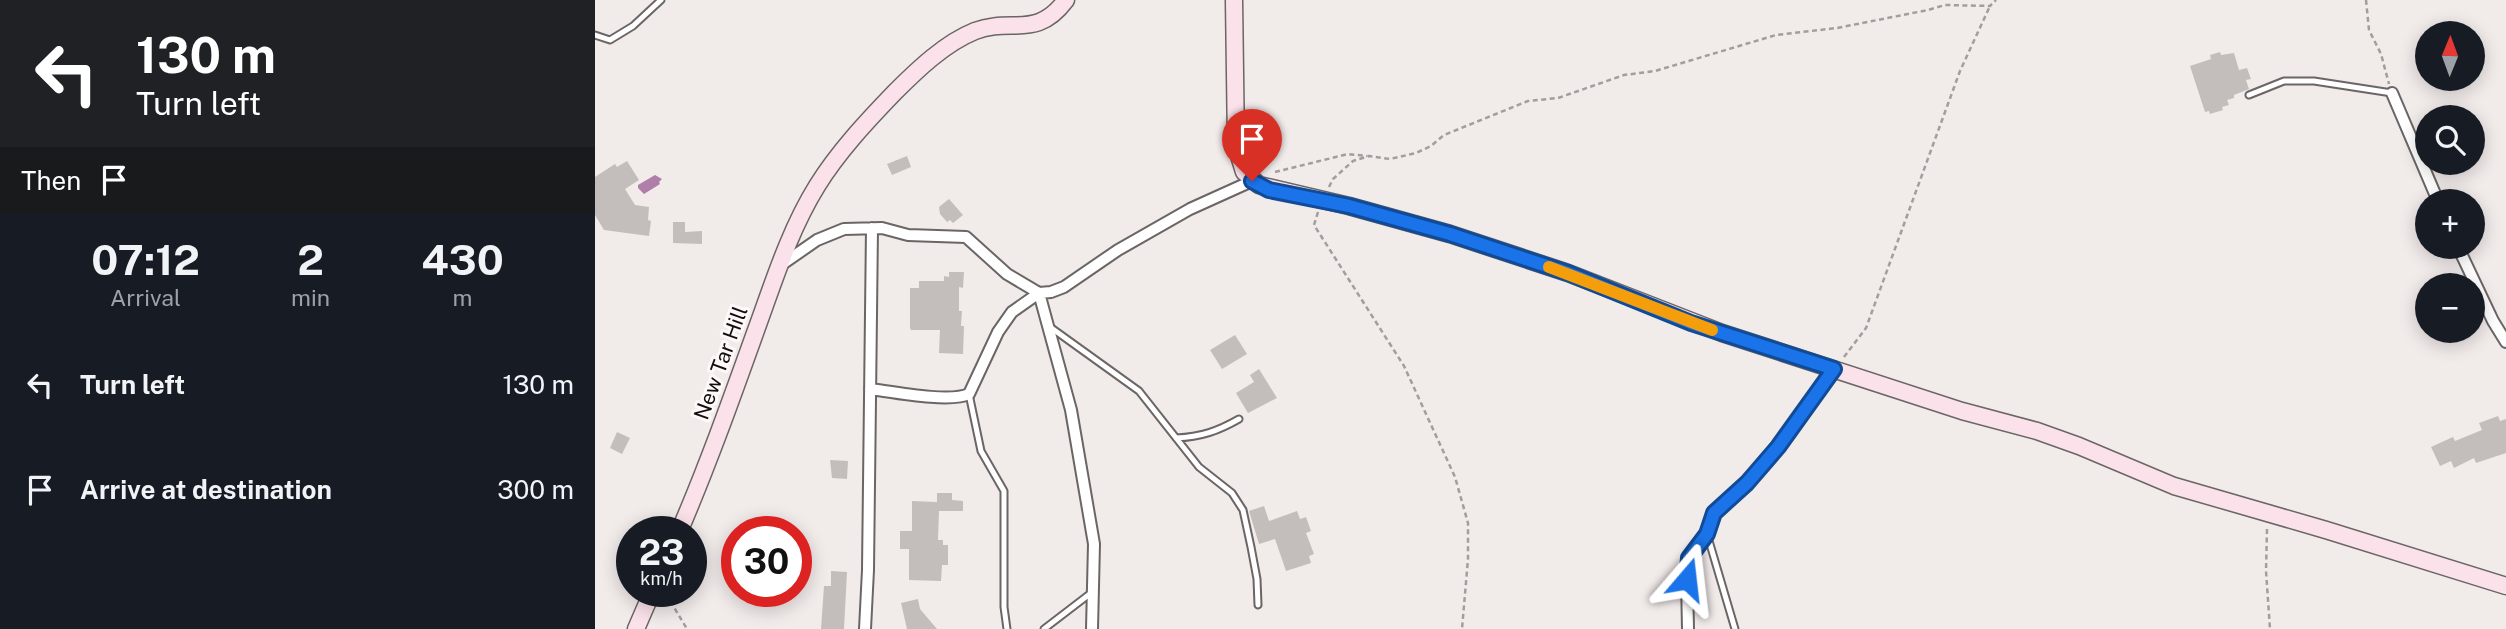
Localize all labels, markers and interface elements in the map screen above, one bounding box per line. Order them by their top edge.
north arrow [2415,21,2485,91]
map controls [2415,21,2485,343]
text: 130 m [136,26,276,84]
icon: left [21,28,112,119]
text: Turn left [136,85,261,122]
button: search [2415,105,2485,175]
pin [1222,109,1282,181]
icon: arrive [1233,120,1271,158]
icon: arrive [95,161,133,199]
text: Then [21,165,81,196]
button: + [2415,189,2485,259]
text: 07:12 [91,235,200,284]
text: 2 [297,235,324,284]
text: 430 [421,235,504,284]
button: − [2415,273,2485,343]
text: Arrival [110,284,181,311]
text: min [291,284,330,311]
text: m [453,284,472,311]
street label: New Tar Hill [688,303,753,423]
icon: left [21,366,59,404]
text: Turn left [80,369,185,400]
text: 130 m [502,369,574,400]
icon: arrive [21,471,59,509]
text: Arrive at destination [80,474,332,505]
text: 300 m [497,474,574,505]
speed limit sign: 30 [721,516,812,607]
text: 23 [639,532,684,573]
position arrow [1650,542,1724,616]
text: km/h [640,568,683,589]

